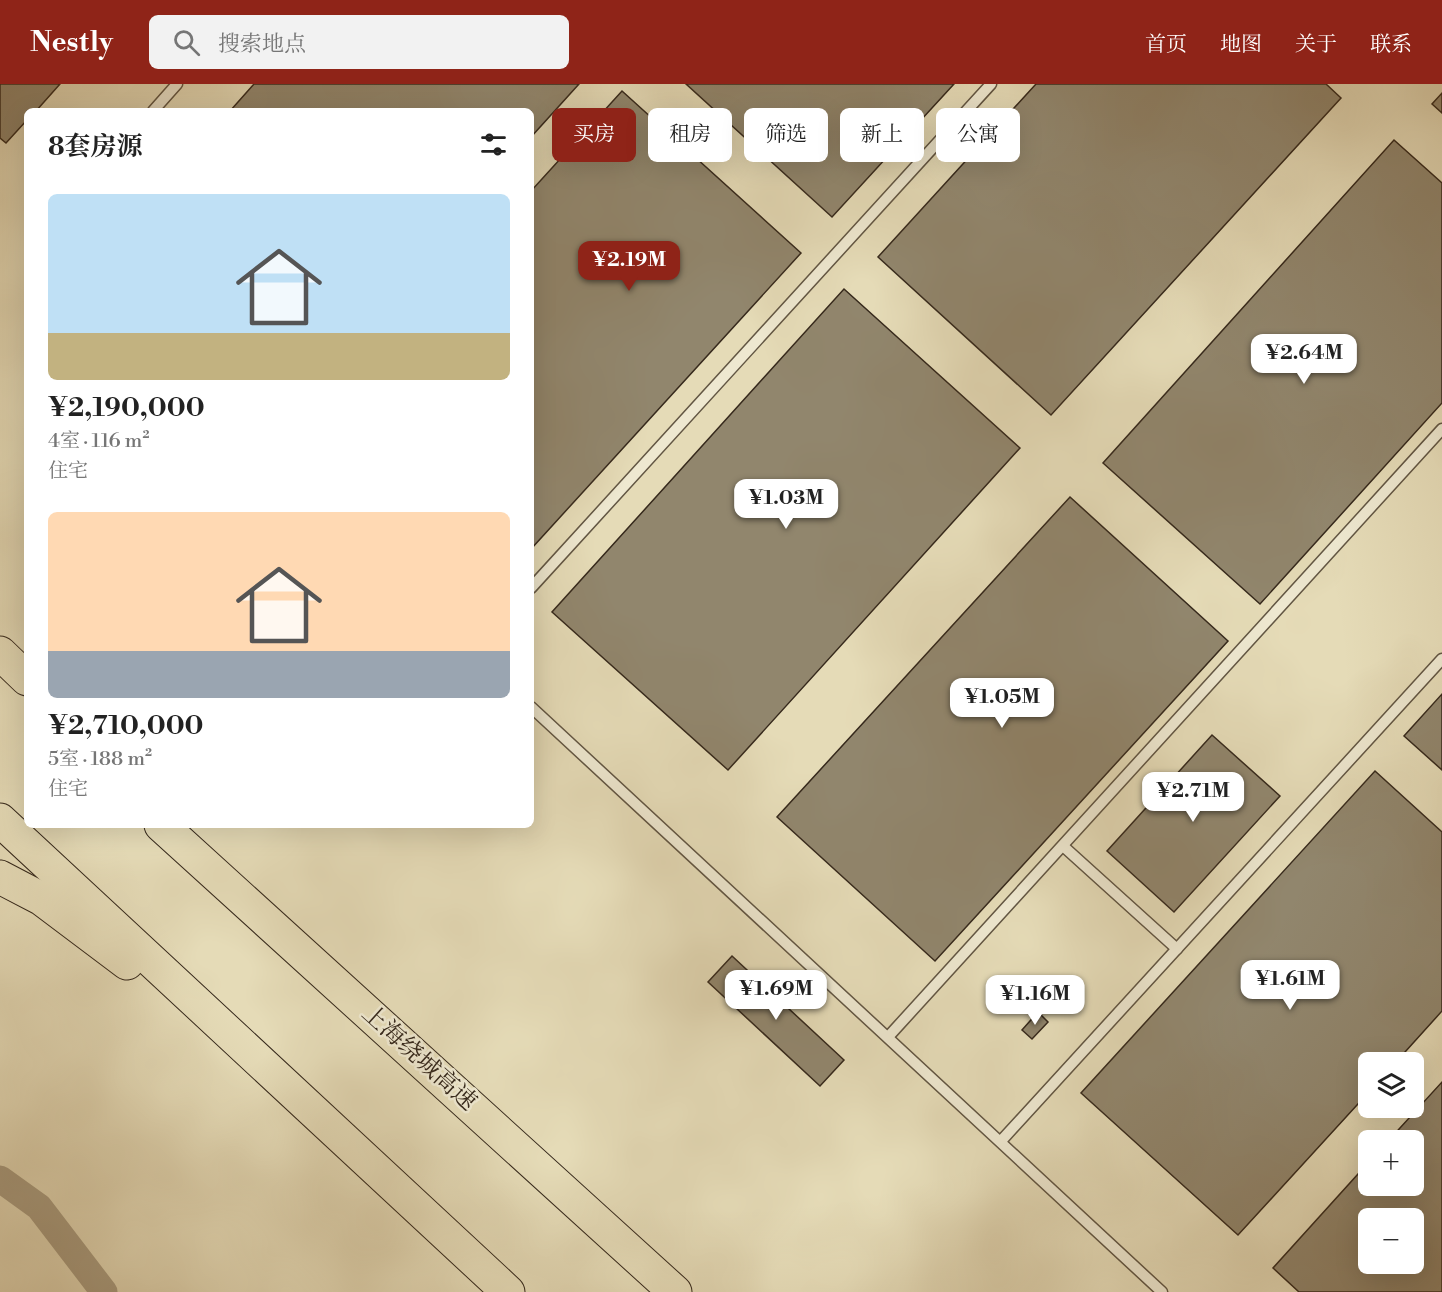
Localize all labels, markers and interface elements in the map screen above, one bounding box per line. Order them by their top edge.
search box [149,15,569,69]
text: Nestly [30,25,113,60]
icon: search [170,26,203,59]
text: 搜索地点 [218,31,306,58]
text: 首页 [1145,32,1187,58]
text: 地图 [1220,32,1262,58]
text: 关于 [1295,32,1337,58]
text: 联系 [1370,32,1412,58]
chip: 买房 [552,108,636,162]
chip: 租房 [648,108,732,162]
chip: 筛选 [744,108,828,162]
chip: 新上 [840,108,924,162]
chip: 公寓 [936,108,1020,162]
icon: filters [477,128,510,161]
text: 8套房源 [48,131,143,163]
icon: home [225,233,333,341]
pin: ¥2.19M [580,241,678,292]
text: ¥2.19M [592,248,666,273]
pin: ¥2.64M [1255,334,1353,385]
text: ¥2.64M [1265,341,1343,366]
text: ¥2,190,000 [48,392,205,424]
text: 4室 · 116 m² [48,429,149,454]
text: 住宅 [48,459,88,484]
pin: ¥1.03M [737,479,835,530]
text: ¥1.03M [748,486,824,511]
icon: home [225,551,333,659]
pin: ¥1.05M [953,678,1051,729]
text: ¥1.05M [964,685,1040,710]
text: ¥2,710,000 [48,710,204,742]
text: 5室 · 188 m² [48,747,152,772]
pin: ¥2.71M [1144,772,1242,823]
text: 住宅 [48,777,88,802]
text: ¥2.71M [1156,779,1230,804]
pin: ¥1.61M [1241,960,1339,1011]
text: ¥1.61M [1255,967,1325,992]
pin: ¥1.69M [727,970,825,1021]
pin: ¥1.16M [986,975,1084,1026]
text: ¥1.69M [739,977,813,1002]
text: ¥1.16M [1000,982,1070,1007]
street label: 上海绕城高速 [355,999,483,1117]
map controls [1358,1052,1424,1274]
button: layers [1358,1052,1424,1118]
button: + [1358,1130,1424,1196]
button: − [1358,1208,1424,1274]

